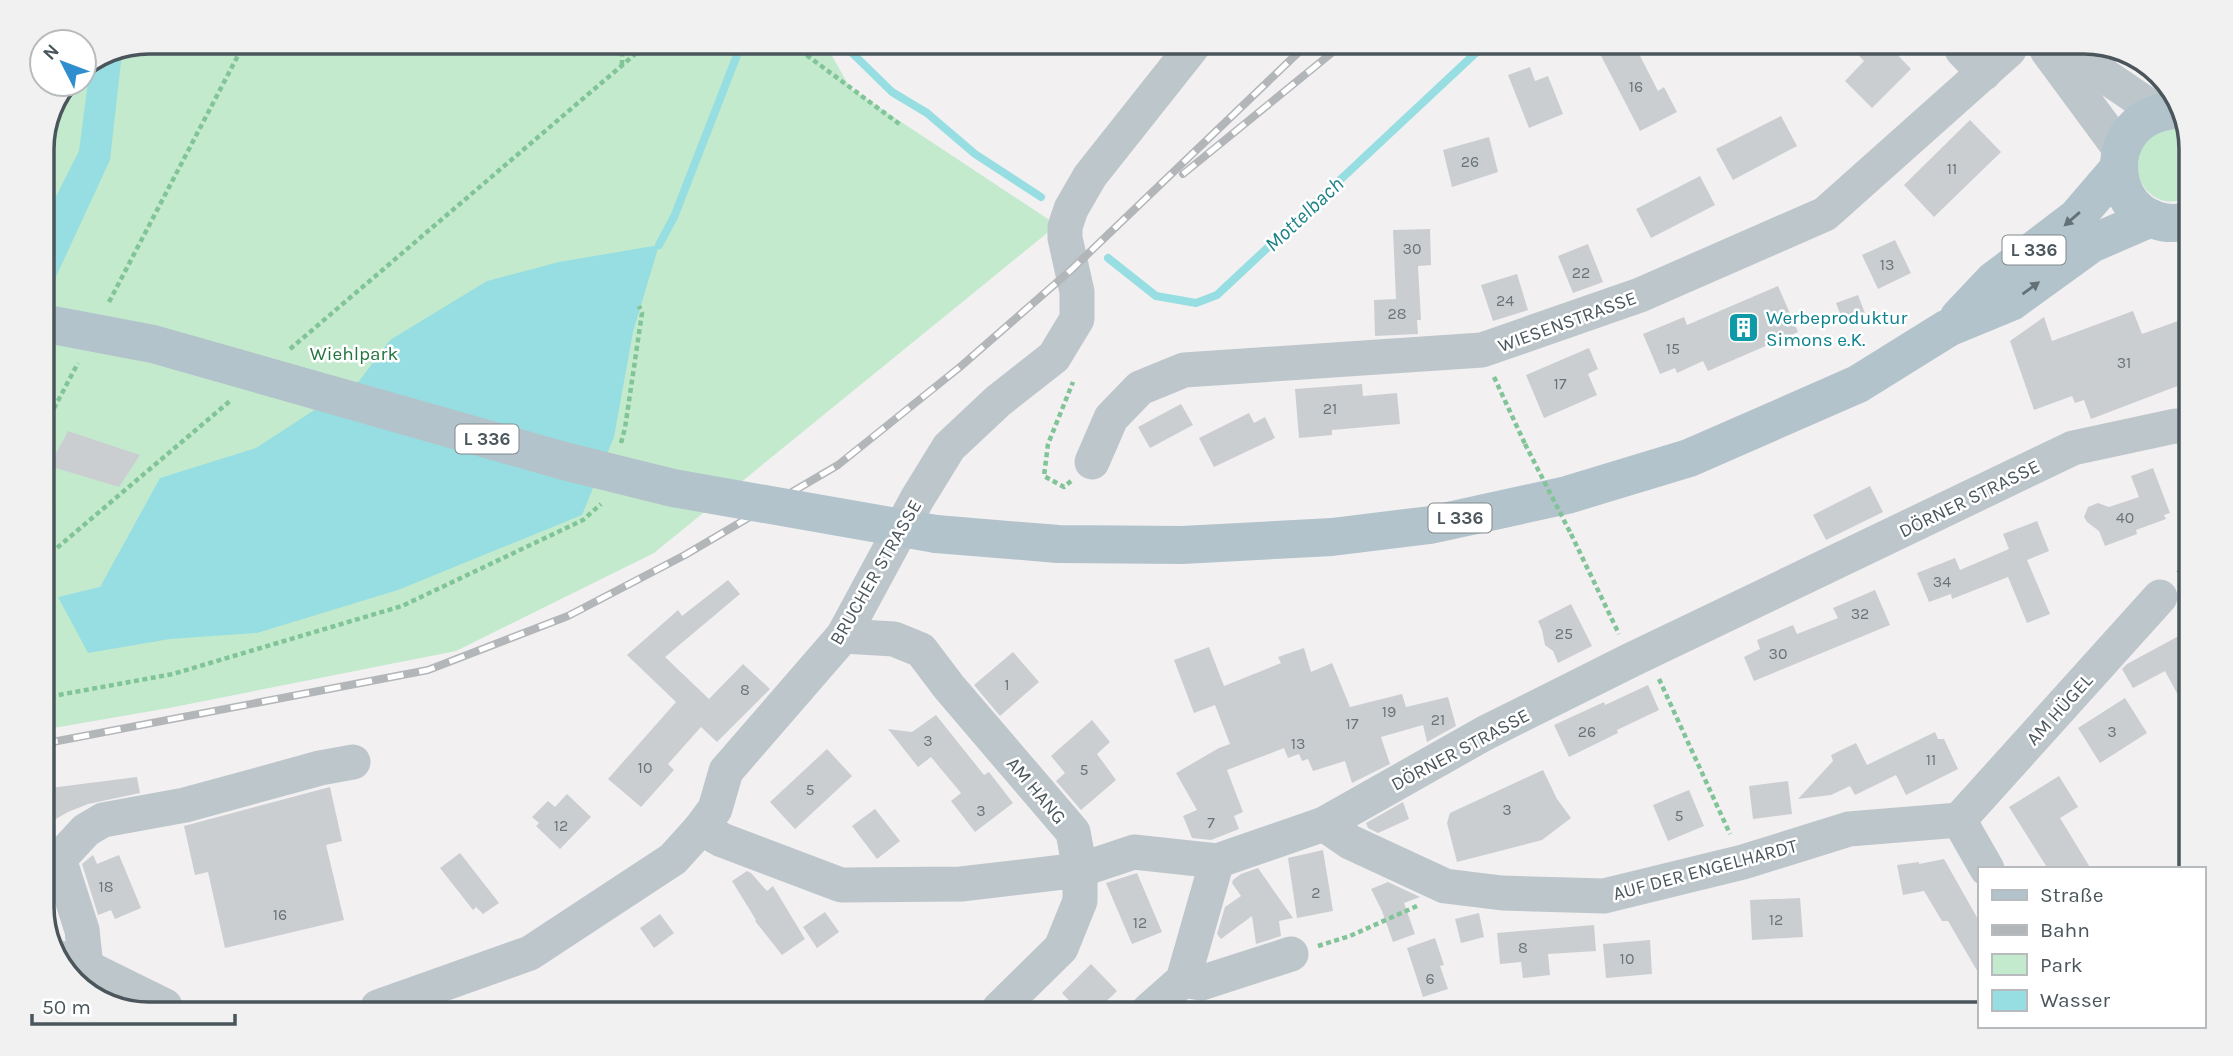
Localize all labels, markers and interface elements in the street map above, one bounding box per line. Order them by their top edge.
north arrow [28,28,98,98]
text: N [38,40,64,65]
house number: 16 [1629,77,1643,96]
house number: 26 [1461,152,1479,171]
house number: 11 [1947,159,1957,178]
water label: Mottelbach [1260,172,1348,256]
one-way arrow [2064,211,2081,226]
road number: L 336 [2002,236,2066,264]
house number: 30 [1403,239,1421,258]
house number: 13 [1880,255,1894,274]
house number: 22 [1572,263,1590,282]
one-way arrow [2022,281,2040,295]
street label: WIESENSTRASSE [1495,287,1639,357]
house number: 24 [1496,291,1514,310]
house number: 28 [1387,304,1407,323]
place label: Werbeproduktur Simons e.K. [1766,307,1907,351]
building icon: Werbeproduktur Simons e.K. [1726,311,1760,345]
house number: 15 [1666,339,1680,358]
park label: Wiehlpark [310,343,398,365]
house number: 31 [2117,353,2131,372]
house number: 17 [1554,374,1567,393]
house number: 21 [1323,399,1337,418]
road number: L 336 [456,424,518,454]
street label: DÖRNER STRASSE [1896,455,2043,542]
street label: BRUCHER STRASSE [825,496,926,649]
road number: L 336 [1428,504,1492,532]
house number: 40 [2116,508,2134,527]
house number: 34 [1933,572,1951,591]
house number: 32 [1851,604,1869,623]
house number: 25 [1555,624,1573,643]
house number: 30 [1769,644,1787,663]
street label: AM HÜGEL [2022,669,2098,750]
house number: 1 [1004,675,1010,694]
house number: 8 [740,680,750,699]
house number: 19 [1382,702,1396,721]
street label: DÖRNER STRASSE [1388,704,1533,796]
house number: 21 [1431,710,1445,729]
house number: 17 [1346,714,1359,733]
house number: 26 [1578,722,1596,741]
house number: 3 [2107,722,2117,741]
house number: 3 [923,731,933,750]
house number: 13 [1291,734,1305,753]
house number: 11 [1926,750,1936,769]
street label: AM HANG [1002,753,1070,828]
house number: 10 [638,758,652,777]
house number: 5 [1079,760,1089,779]
house number: 5 [805,780,815,799]
house number: 3 [1502,800,1512,819]
house number: 3 [976,801,986,820]
house number: 5 [1674,806,1684,825]
house number: 7 [1207,813,1215,832]
house number: 12 [554,816,568,835]
street label: AUF DER ENGELHARDT [1611,835,1800,905]
legend [1978,867,2205,1028]
house number: 18 [98,877,114,896]
house number: 2 [1311,883,1321,902]
text: Straße [2040,883,2103,907]
house number: 16 [273,905,287,924]
house number: 12 [1769,910,1783,929]
house number: 12 [1133,913,1147,932]
text: Bahn [2040,918,2090,942]
house number: 8 [1518,938,1528,957]
house number: 10 [1620,949,1634,968]
text: Park [2040,953,2083,977]
house number: 6 [1425,969,1435,988]
scale bar [32,982,234,1026]
text: Wasser [2040,988,2111,1012]
text: 50 m [42,995,91,1019]

